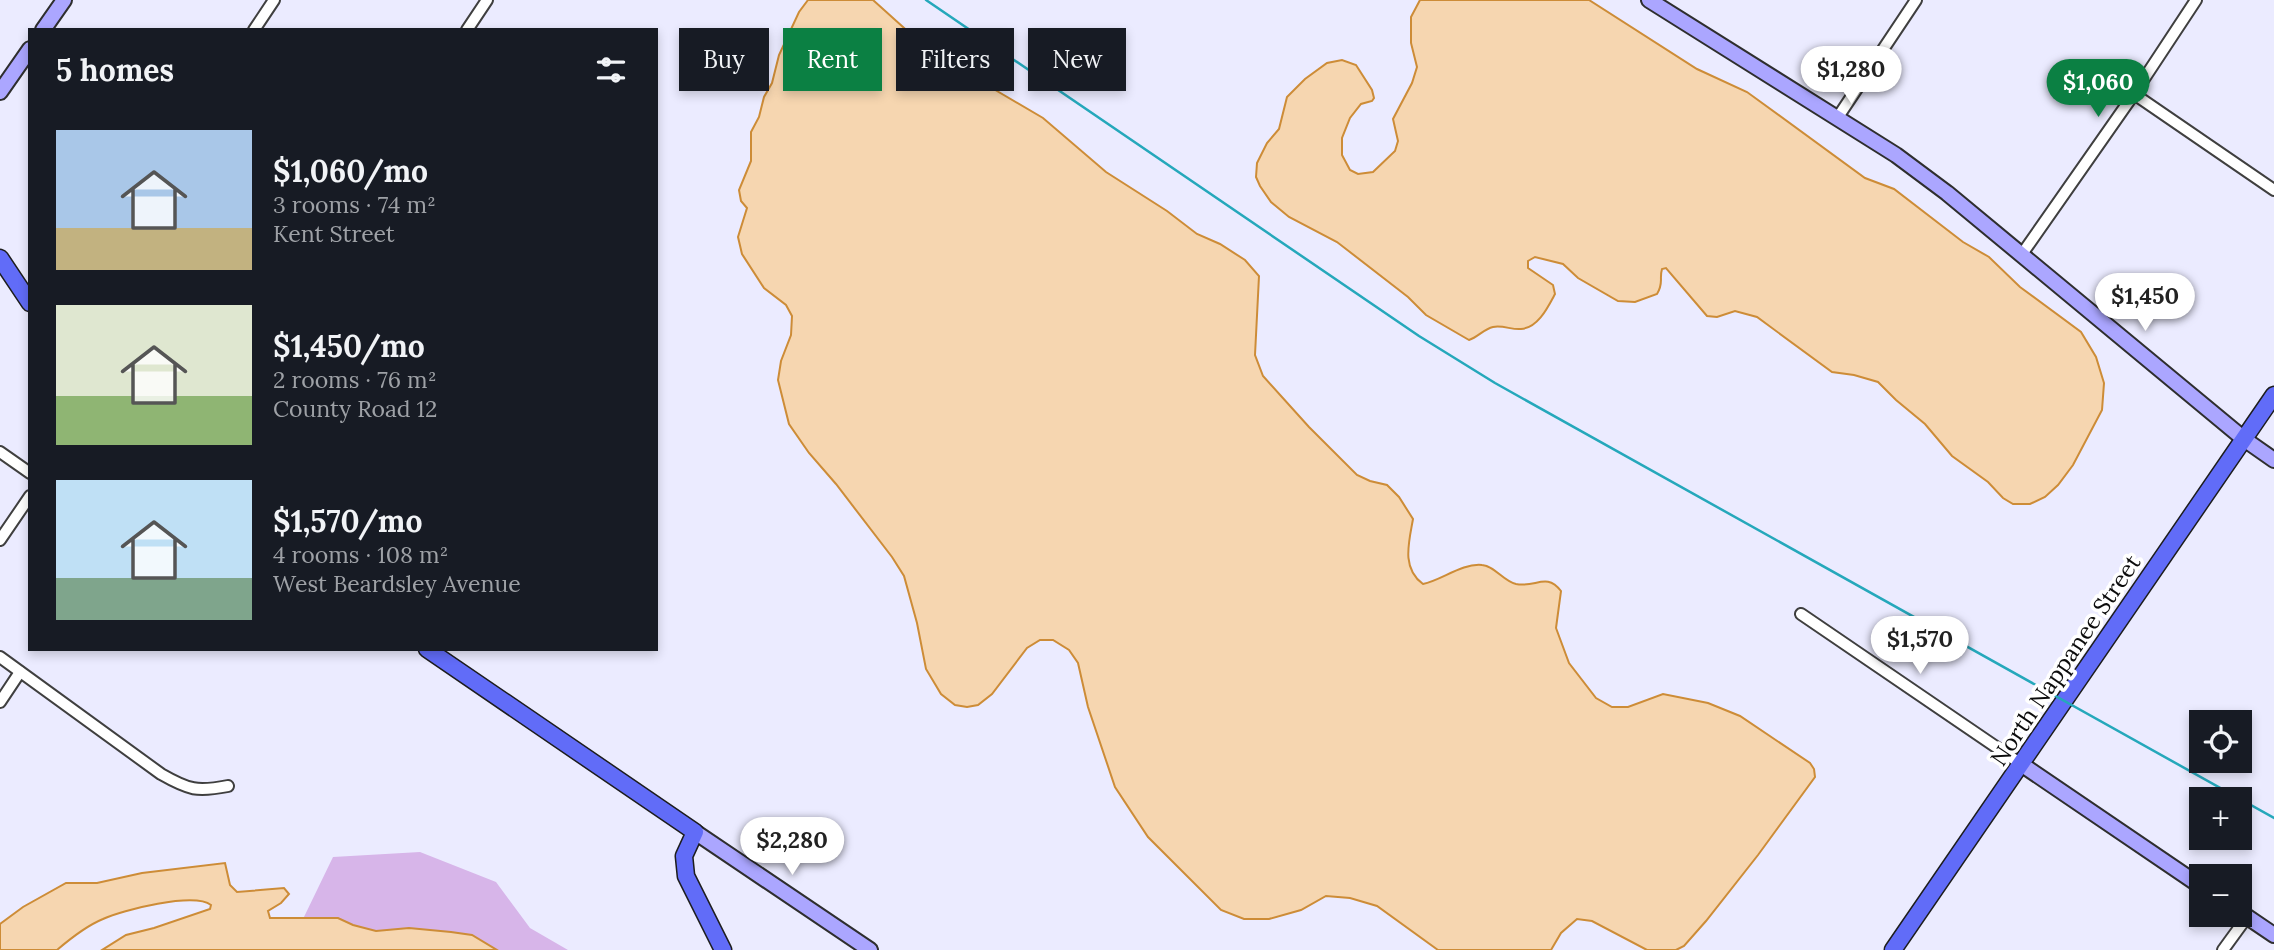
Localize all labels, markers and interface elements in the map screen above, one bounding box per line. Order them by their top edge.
chip: Buy [679,28,769,91]
chip: Rent [783,28,882,91]
chip: Filters [896,28,1014,91]
chip: New [1028,28,1126,91]
pin: $1,280 [1794,46,1908,106]
text: 5 homes [56,51,174,89]
icon: filters [592,51,630,89]
text: $1,280 [1817,54,1885,83]
pin: $1,060 [2041,60,2155,119]
text: $1,060 [2063,67,2133,96]
text: $1,060/mo [273,152,428,190]
icon: home [112,158,196,242]
text: 3 rooms · 74 m² [273,190,436,219]
text: Kent Street [273,219,395,248]
pin: $1,450 [2088,274,2202,333]
text: $1,450 [2111,281,2179,310]
text: $1,450/mo [273,327,425,365]
icon: home [112,333,196,417]
text: 2 rooms · 76 m² [273,365,437,394]
text: County Road 12 [273,394,437,423]
text: $1,570/mo [273,502,422,540]
icon: home [112,508,196,592]
text: 4 rooms · 108 m² [273,540,448,569]
street label: North Nappanee Street [1984,549,2146,771]
text: West Beardsley Avenue [273,569,521,598]
pin: $1,570 [1863,616,1977,676]
text: $1,570 [1887,624,1953,653]
map controls [2189,710,2252,927]
button: locate [2189,710,2252,773]
button: + [2189,787,2252,850]
pin: $2,280 [735,818,849,877]
text: $2,280 [756,825,828,854]
button: − [2189,864,2252,927]

